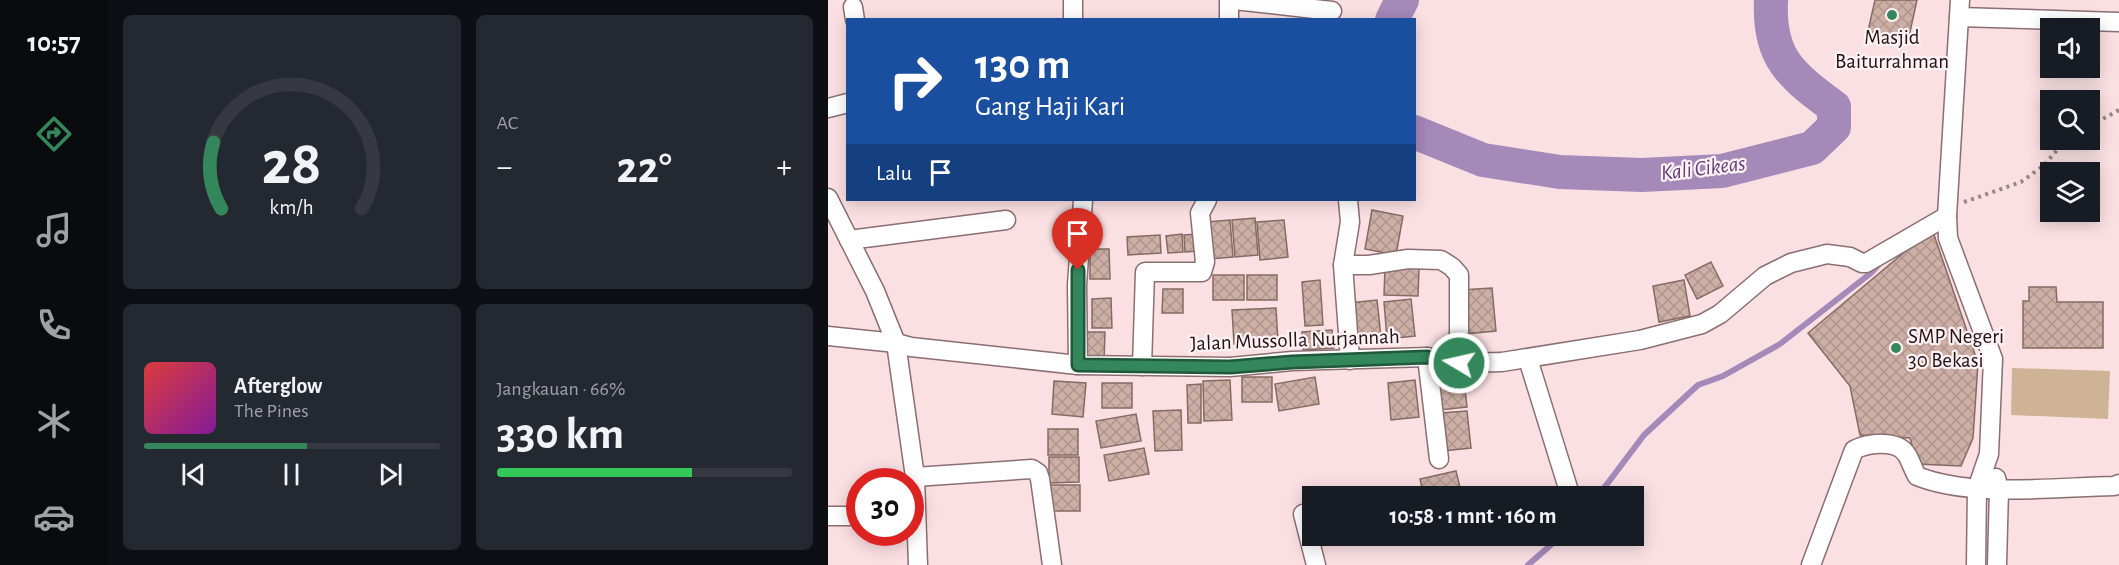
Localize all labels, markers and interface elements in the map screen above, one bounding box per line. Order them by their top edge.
marker: Masjid Baiturrahman [1885,8,1899,22]
map controls [2040,18,2100,222]
button: sound [2040,18,2100,78]
place label: Masjid Baiturrahman [1835,27,1949,72]
text: 10:57 [27,29,81,56]
icon: right [876,42,954,120]
text: 130 m [975,44,1070,86]
button: search [2040,90,2100,150]
text: Gang Haji Kari [975,93,1125,120]
icon: directions [33,113,75,155]
text: AC [497,113,518,133]
text: 28 [262,133,322,195]
text: 22° [616,146,672,191]
text: − [497,151,512,184]
text: + [776,151,792,184]
water label: Kali Cikeas [1660,152,1746,184]
icon: arrive [924,156,957,189]
text: Lalu [876,162,912,184]
button: layers [2040,162,2100,222]
text: km/h [270,197,314,218]
pin [1052,208,1103,270]
icon: music [33,209,75,251]
icon: arrive [1061,217,1094,250]
icon: phone [33,304,75,346]
street label: Jalan Mussolla Nurjannah [1190,326,1400,354]
place label: SMP Negeri 30 Bekasi [1908,326,2004,371]
position arrow [1427,331,1491,395]
marker: SMP Negeri 30 Bekasi [1889,341,1903,355]
text: Afterglow [234,375,322,397]
text: Jangkauan · 66% [497,379,625,399]
icon: climate [33,400,75,442]
text: The Pines [234,401,309,421]
text: 330 km [497,412,624,457]
icon: previous [177,458,210,491]
icon: pause [275,458,308,491]
icon: next [374,458,407,491]
speed limit sign: 30 [846,468,924,546]
icon: car [33,496,75,538]
text: 10:58 · 1 mnt · 160 m [1389,505,1557,527]

